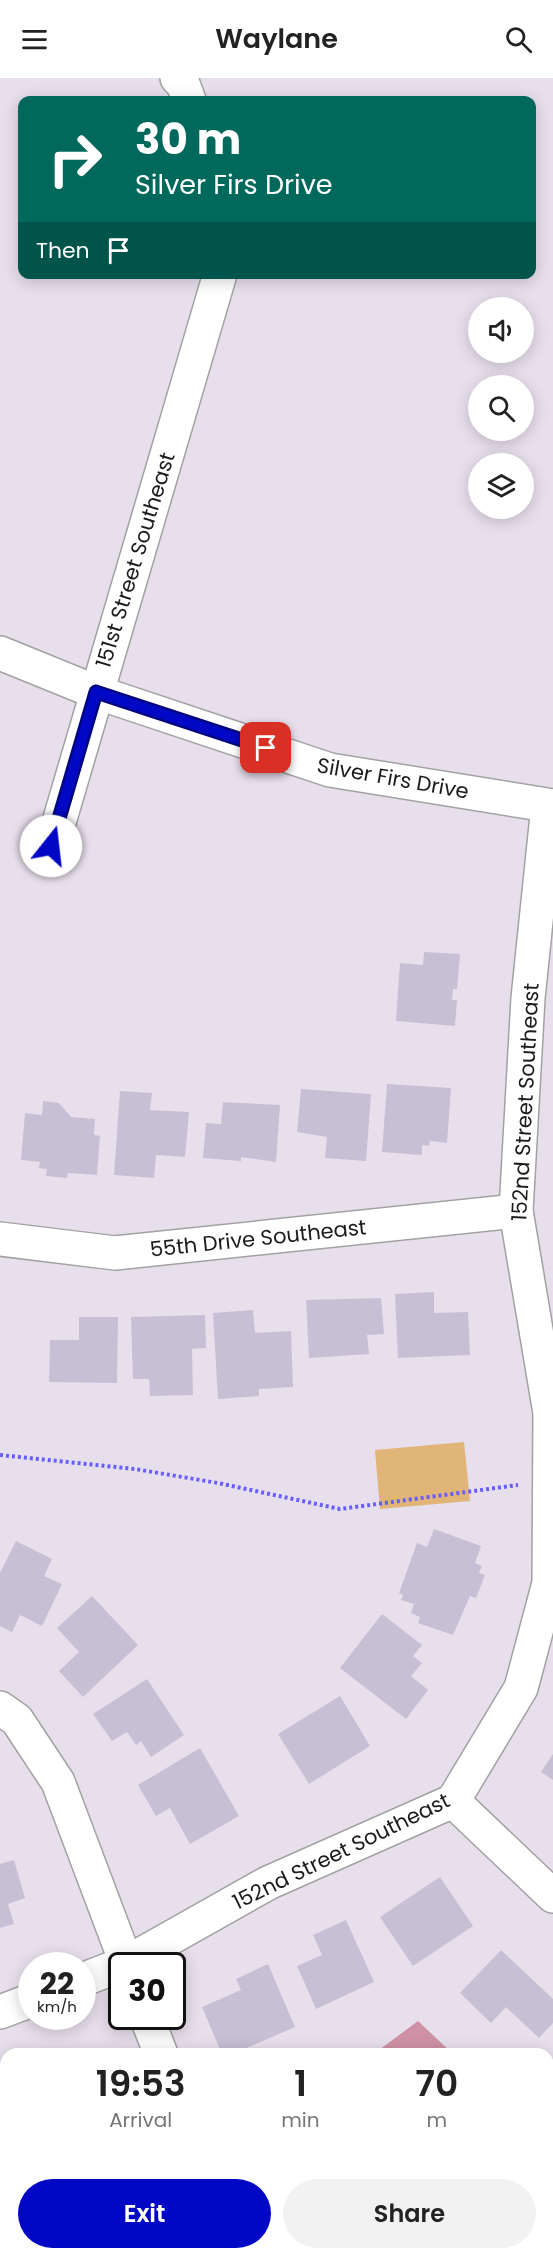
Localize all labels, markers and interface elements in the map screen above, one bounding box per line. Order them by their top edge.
text: Waylane [215,20,338,57]
icon: menu [18,23,51,56]
icon: search [502,23,535,56]
text: 30 m [135,110,241,169]
icon: right [36,120,114,198]
text: Silver Firs Drive [135,166,333,203]
icon: arrive [102,234,135,267]
text: Then [36,235,90,266]
map controls [468,297,534,519]
button: sound [468,297,534,363]
button: search [468,375,534,441]
street label: 151st Street Southeast [88,449,182,671]
button: layers [468,453,534,519]
pin [240,722,291,773]
icon: arrive [249,731,282,764]
street label: Silver Firs Drive [315,750,471,806]
position arrow [19,814,83,878]
street label: 152nd Street Southeast [504,982,546,1222]
street label: 55th Drive Southeast [148,1212,368,1264]
street label: 152nd Street Southeast [227,1786,455,1916]
speed limit sign: 30 [108,1952,186,2030]
text: 22 [40,1962,74,2005]
text: km/h [37,1996,77,2017]
text: 19:53 [96,2058,186,2109]
text: 1 [294,2058,307,2109]
text: 70 [415,2058,458,2109]
text: Arrival [109,2106,172,2134]
text: min [281,2106,320,2134]
text: m [426,2106,447,2134]
button: Exit [18,2179,271,2248]
button: Share [283,2179,536,2248]

